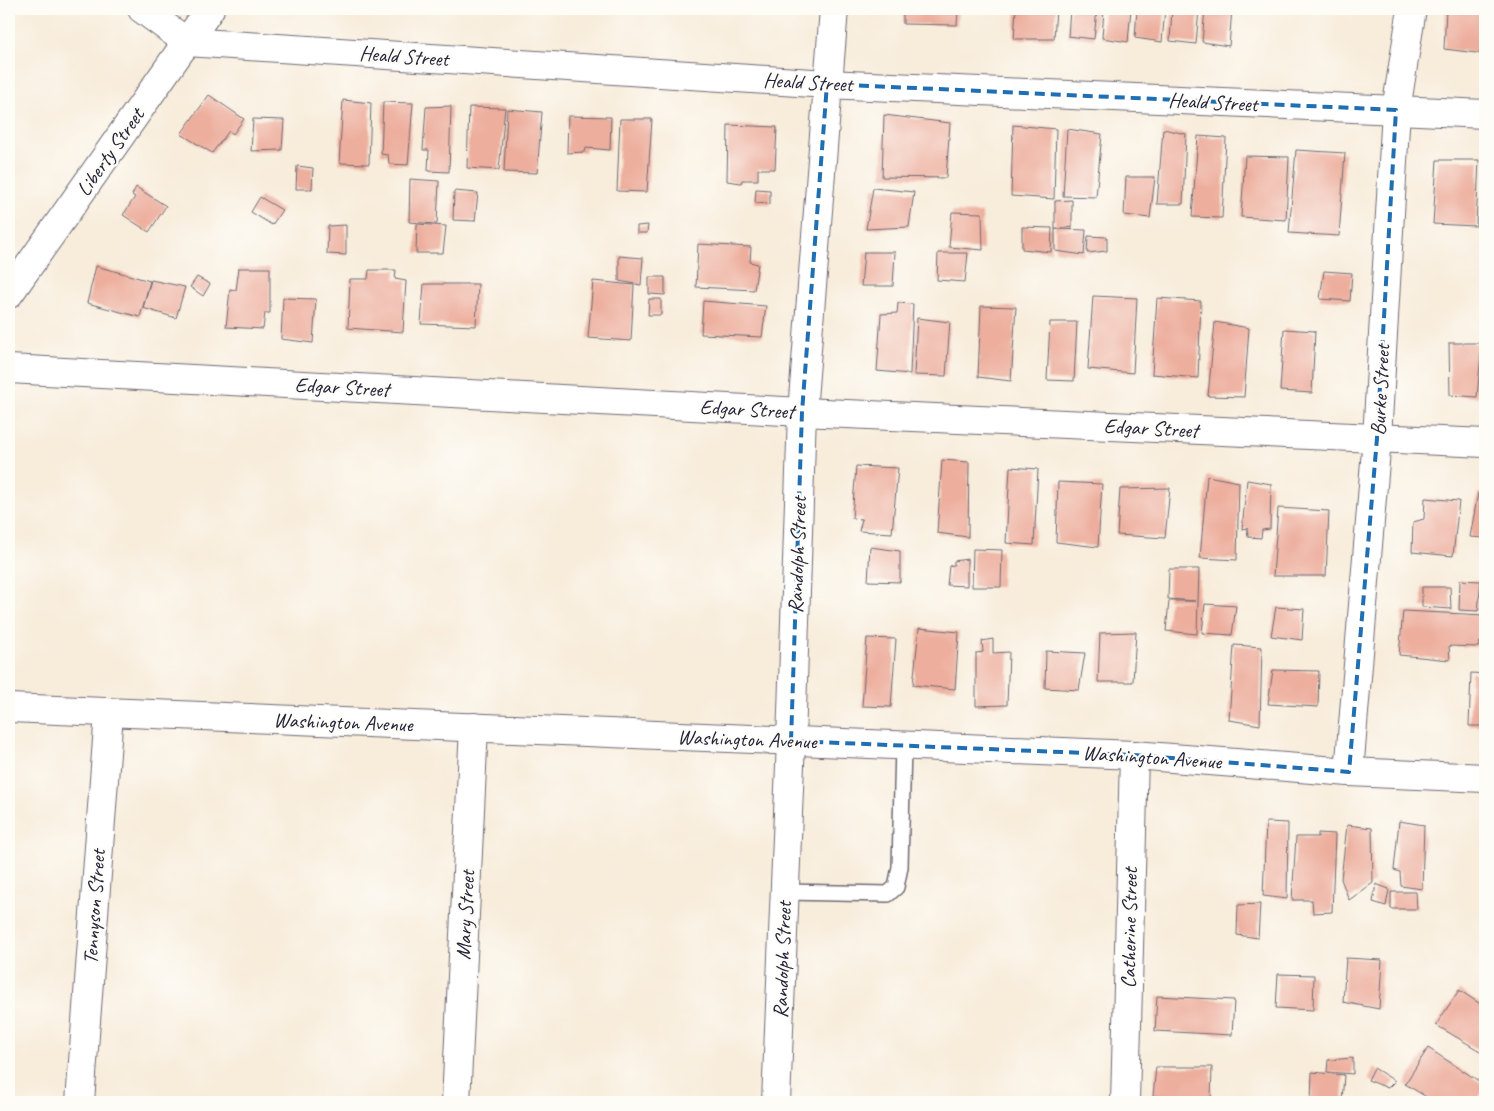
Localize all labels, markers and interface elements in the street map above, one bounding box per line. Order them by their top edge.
street label: Heald Street [359,40,451,72]
street label: Heald Street [763,67,855,97]
street label: Heald Street [1168,87,1260,117]
street label: Liberty Street [70,101,151,201]
street label: Burke Street [1365,342,1395,436]
street label: Edgar Street [294,372,393,403]
street label: Edgar Street [699,394,798,425]
street label: Edgar Street [1103,413,1202,444]
street label: Randolph Street [782,494,812,614]
street label: Washington Avenue [273,707,414,737]
street label: Washington Avenue [677,724,818,754]
street label: Washington Avenue [1082,739,1223,775]
street label: Tennyson Street [77,847,111,965]
street label: Catherine Street [1115,865,1143,988]
street label: Mary Street [450,868,480,960]
street label: Randolph Street [767,899,797,1019]

